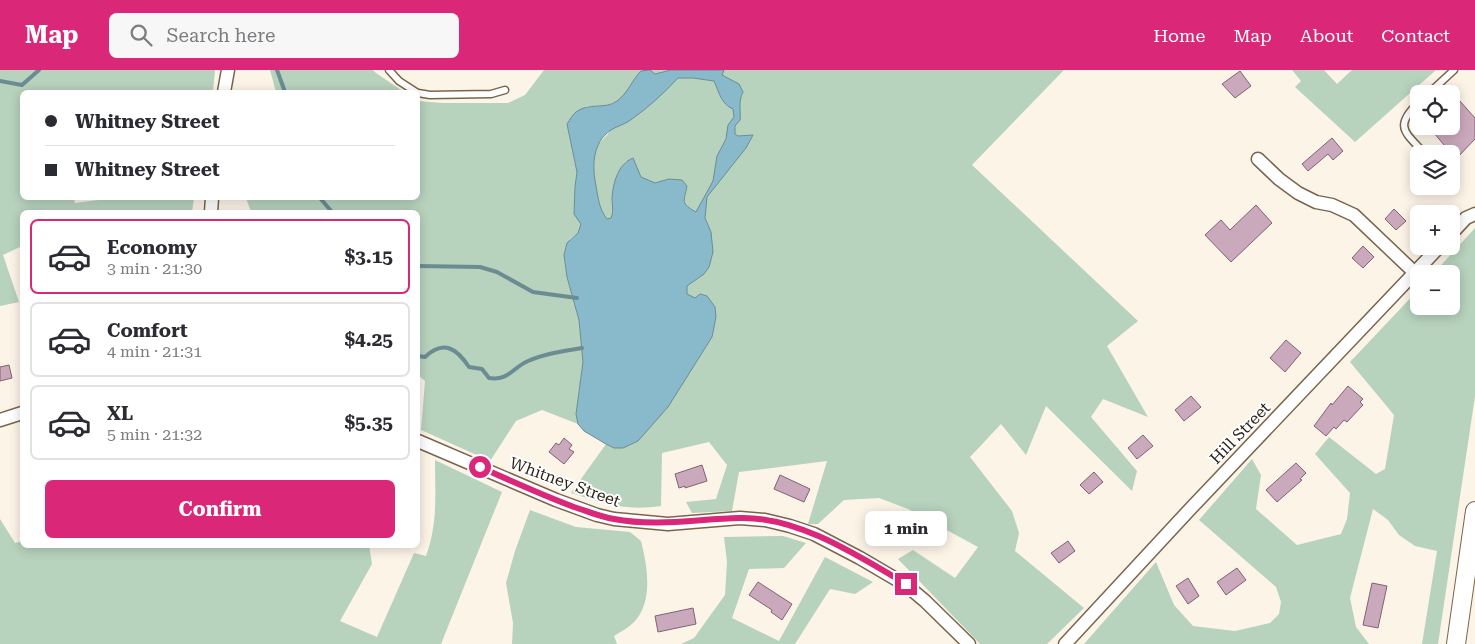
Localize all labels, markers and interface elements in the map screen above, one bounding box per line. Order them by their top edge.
search box [109,13,459,58]
text: Map [25,21,79,49]
icon: search [127,21,155,49]
text: Search here [167,24,275,47]
text: Home [1153,25,1205,46]
text: Map [1233,25,1272,46]
text: About [1300,25,1353,46]
text: Contact [1381,25,1450,46]
map controls [1410,85,1460,315]
button: locate [1410,85,1460,135]
text: Whitney Street [75,110,220,133]
button: layers [1410,145,1460,195]
text: Whitney Street [75,158,220,181]
button: + [1410,205,1460,255]
icon: car [47,234,92,279]
text: Economy [107,236,197,259]
text: $3.15 [344,245,393,268]
text: 3 min · 21:30 [107,259,202,278]
button: − [1410,265,1460,315]
icon: car [47,317,92,362]
text: Comfort [107,319,188,342]
text: $4.25 [344,328,393,351]
text: 4 min · 21:31 [107,342,202,361]
street label: Hill Street [1206,398,1274,468]
icon: car [47,400,92,445]
text: XL [107,402,133,425]
text: $5.35 [344,411,393,434]
text: 5 min · 21:32 [107,425,202,444]
street label: Whitney Street [507,453,623,511]
route start [469,456,491,478]
button: Confirm [45,480,395,538]
callout: 1 min [865,512,947,546]
text: 1 min [884,519,928,538]
route end [895,573,917,595]

